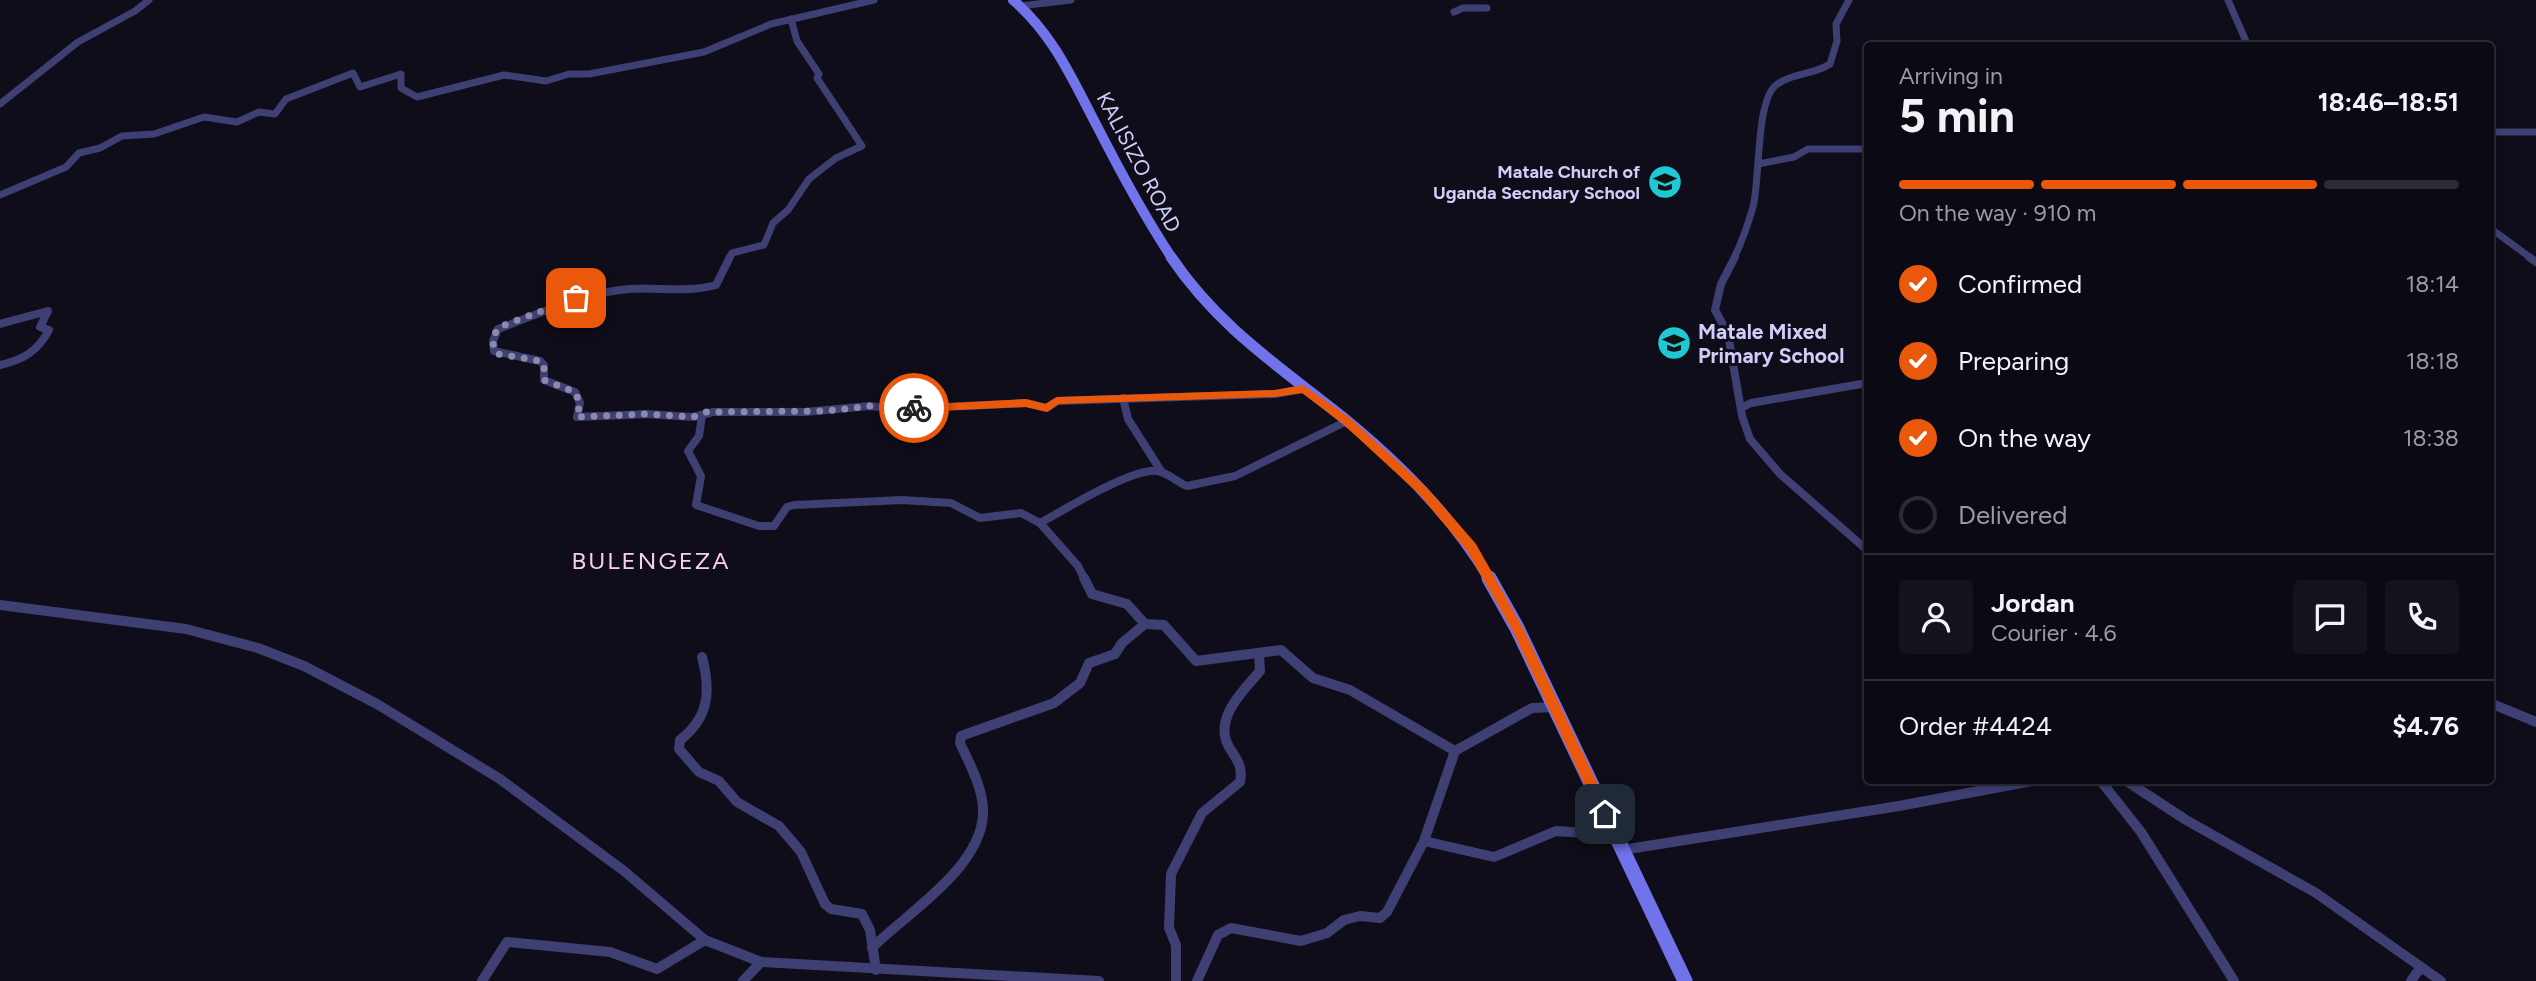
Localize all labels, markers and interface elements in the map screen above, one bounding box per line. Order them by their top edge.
text: Arriving in [1899,62,2003,90]
text: 18:46–18:51 [2318,86,2459,118]
street label: KALISIZO ROAD [1092,88,1186,236]
text: 5 min [1899,88,2015,144]
place label: Matale Church of Uganda Secndary School [1433,161,1641,204]
school or university icon: Matale Church of Uganda Secndary School [1646,163,1684,201]
text: On the way · 910 m [1899,199,2096,227]
icon: check [1899,265,1937,303]
pin [546,268,606,328]
text: Confirmed [1958,268,2082,300]
text: 18:14 [2406,270,2459,298]
icon: bag [557,279,595,317]
place label: Matale Mixed Primary School [1698,319,1844,368]
school or university icon: Matale Mixed Primary School [1655,324,1693,362]
icon: check [1899,342,1937,380]
text: Preparing [1958,345,2069,377]
text: 18:18 [2406,347,2459,375]
courier [879,373,949,443]
icon: bike [895,389,933,427]
icon: check [1899,419,1937,457]
text: On the way [1958,422,2091,454]
text: 18:38 [2403,424,2459,452]
text: Delivered [1958,499,2067,531]
district label: BULENGEZA [572,546,730,575]
button: person [1899,580,1973,654]
button: chat [2293,580,2367,654]
button: phone [2385,580,2459,654]
text: Jordan [1991,587,2074,619]
text: Courier · 4.6 [1991,619,2117,647]
text: Order #4424 [1899,710,2052,742]
text: $4.76 [2392,710,2459,742]
pin [1575,784,1635,844]
icon: home [1586,795,1624,833]

